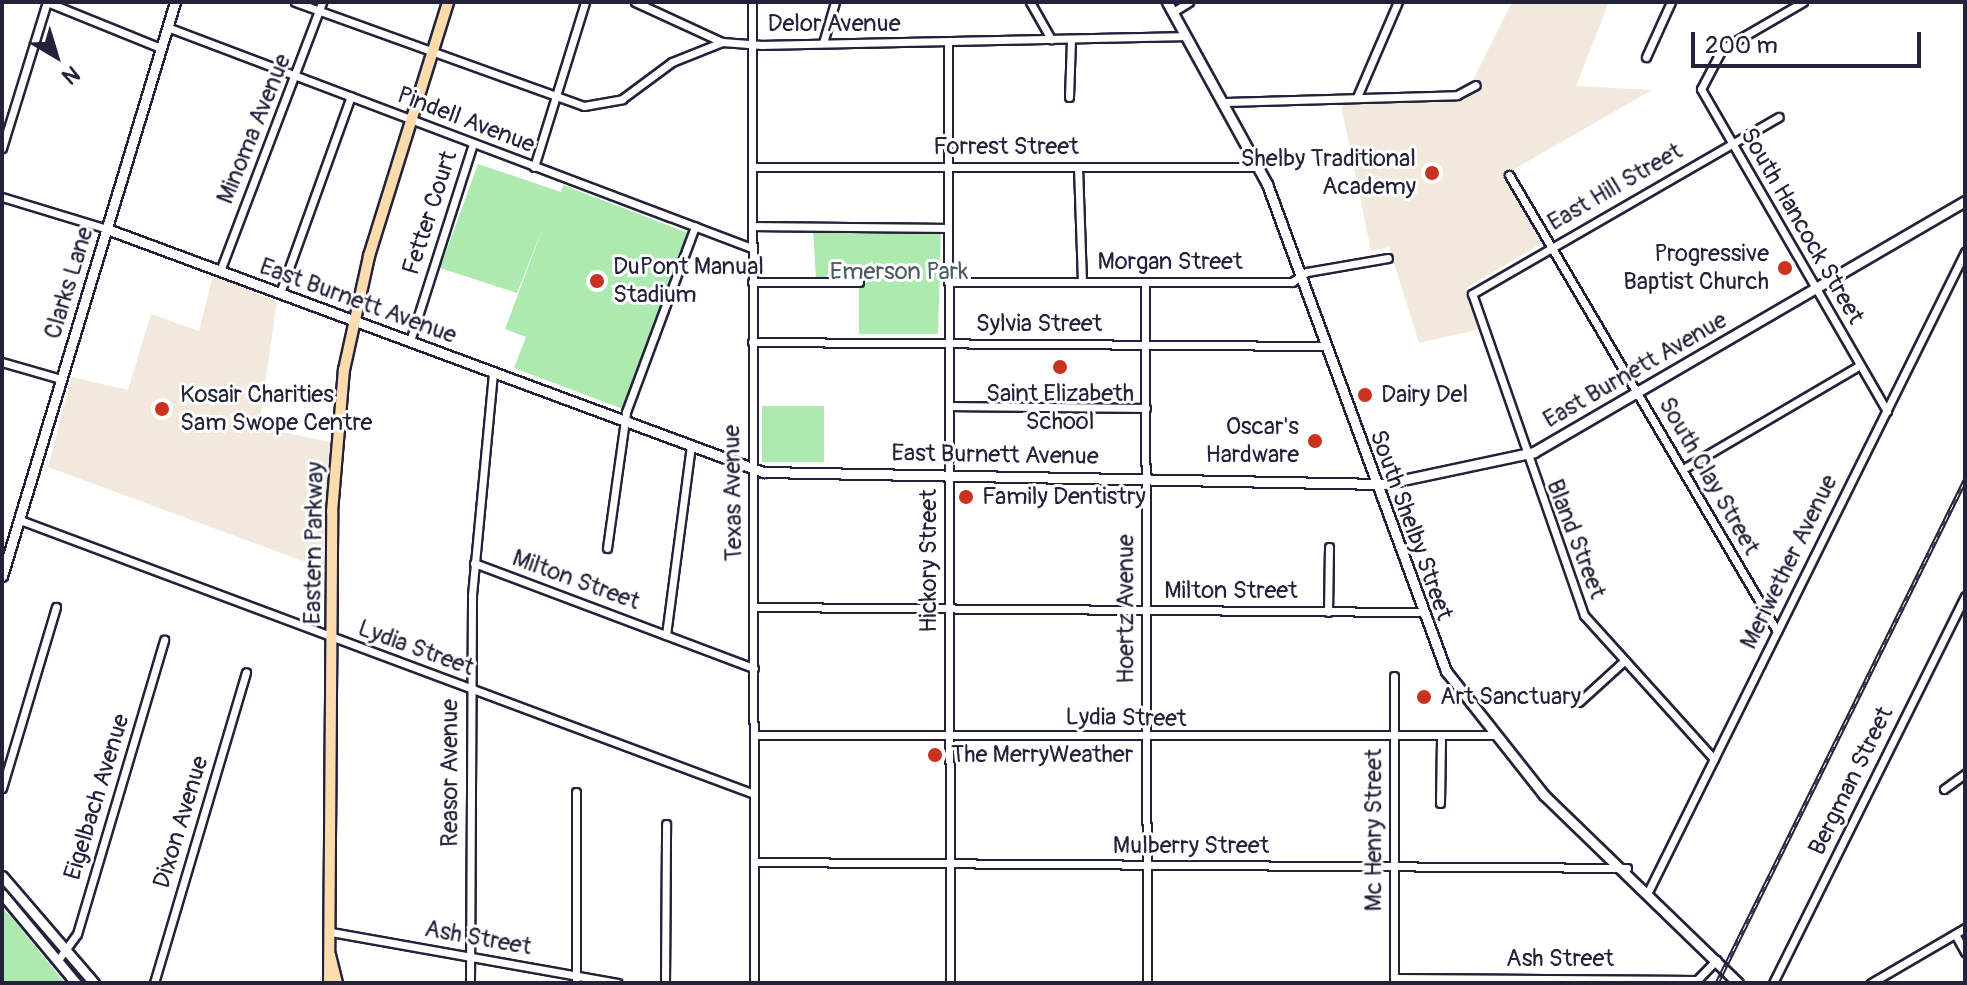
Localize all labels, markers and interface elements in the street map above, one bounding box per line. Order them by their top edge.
street label: Delor Avenue [767,10,901,38]
north arrow [16,16,96,96]
scale bar [1695,16,1925,66]
text: 200 m [1705,31,1778,60]
street label: Minoma Avenue [211,50,297,208]
text: N [56,59,85,91]
street label: Pindell Avenue [393,81,539,159]
street label: South Hancock Street [1734,123,1870,329]
street label: Forrest Street [933,133,1079,161]
street label: East Hill Street [1543,137,1687,237]
place label: Shelby Traditional Academy [1241,145,1416,201]
street label: Fetter Court [396,147,464,279]
marker: Shelby Traditional Academy [1423,164,1441,182]
street label: Clarks Lane [38,224,100,342]
place label: Progressive Baptist Church [1623,240,1769,296]
street label: Morgan Street [1097,248,1243,276]
street label: East Burnett Avenue [256,252,460,350]
place label: DuPont Manual Stadium [613,253,764,309]
park label: Emerson Park [830,258,968,286]
marker: Progressive Baptist Church [1776,259,1794,277]
marker: DuPont Manual Stadium [588,272,606,290]
street label: East Burnett Avenue [1538,306,1732,434]
street label: Sylvia Street [976,310,1102,338]
marker: Saint Elizabeth School [1051,358,1069,376]
place label: Saint Elizabeth School [986,380,1134,436]
place label: Kosair Charities Sam Swope Centre [180,381,372,437]
place label: Dairy Del [1381,381,1468,409]
marker: Dairy Del [1356,386,1374,404]
street label: South Clay Street [1652,392,1766,560]
marker: Kosair Charities Sam Swope Centre [151,398,173,420]
place label: Oscar's Hardware [1206,413,1299,469]
street label: Texas Avenue [717,424,749,562]
street label: South Shelby Street [1363,426,1459,624]
marker: Oscar's Hardware [1306,432,1324,450]
street label: East Burnett Avenue [891,439,1099,471]
street label: Eastern Parkway [298,461,330,625]
street label: Meriwether Avenue [1734,470,1844,654]
street label: Bland Street [1540,475,1612,603]
place label: Family Dentistry [982,483,1146,511]
marker: Family Dentistry [957,488,975,506]
street label: Hickory Street [915,489,943,633]
street label: Hoertz Avenue [1112,534,1140,684]
street label: Milton Street [508,544,644,616]
street label: Milton Street [1164,577,1298,605]
street label: Lydia Street [354,614,478,682]
place label: Art Sanctuary [1440,683,1581,711]
marker: Art Sanctuary [1415,688,1433,706]
street label: Reasor Avenue [436,699,464,847]
street label: Bergman Street [1803,702,1899,860]
street label: Lydia Street [1065,703,1187,733]
street label: Eigelbach Avenue [58,711,136,883]
place label: The MerryWeather [951,741,1133,769]
marker: The MerryWeather [926,746,944,764]
street label: Mc Henry Street [1360,749,1388,911]
street label: Dixon Avenue [147,753,215,891]
street label: Mulberry Street [1113,832,1269,860]
street label: Ash Street [422,914,534,962]
street label: Ash Street [1506,945,1614,973]

